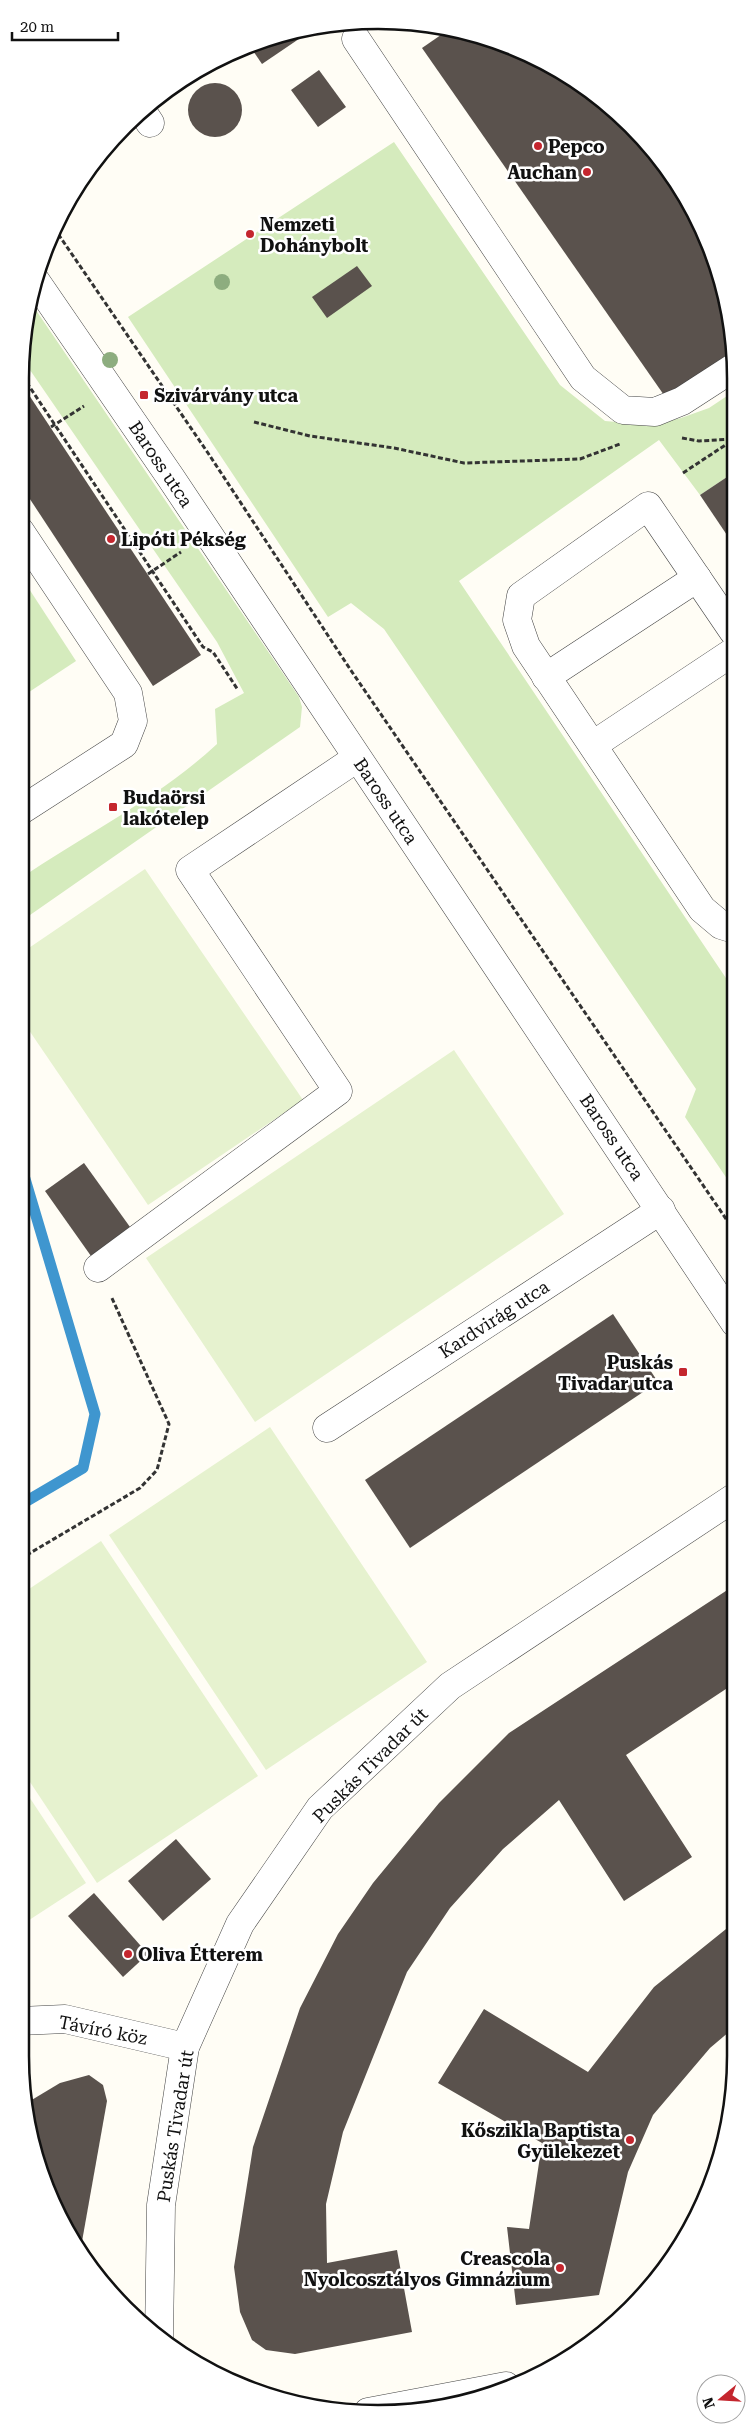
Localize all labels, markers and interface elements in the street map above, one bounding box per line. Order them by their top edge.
scale bar [12,10,119,42]
text: 20 m [20,18,55,36]
place label: Pepco [548,136,605,157]
marker: Pepco [532,140,544,152]
place label: Auchan [507,162,577,183]
marker: Auchan [581,166,593,178]
place label: Nemzeti Dohánybolt [260,214,368,256]
marker: Nemzeti Dohánybolt [244,228,256,240]
place label: Szivárvány utca [154,385,298,406]
marker: Szivárvány utca [138,389,150,401]
street label: Baross utca [125,417,198,511]
place label: Lipóti Pékség [121,529,247,550]
marker: Lipóti Pékség [105,533,117,545]
street label: Baross utca [350,754,423,848]
place label: Budaörsi lakótelep [123,787,209,829]
marker: Budaörsi lakótelep [107,801,119,813]
street label: Baross utca [576,1090,649,1184]
street label: Kardvirág utca [435,1276,553,1362]
place label: Puskás Tivadar utca [558,1352,673,1394]
marker: Puskás Tivadar utca [677,1366,689,1378]
street label: Puskás Tivadar út [308,1703,432,1827]
place label: Oliva Étterem [138,1943,263,1965]
marker: Oliva Étterem [122,1948,134,1960]
street label: Távíró köz [57,2011,149,2049]
street label: Puskás Tivadar út [153,2048,197,2204]
place label: Kőszikla Baptista Gyülekezet [461,2120,620,2162]
marker: Kőszikla Baptista Gyülekezet [624,2134,636,2146]
place label: Creascola Nyolcosztályos Gimnázium [304,2248,551,2290]
marker: Creascola Nyolcosztályos Gimnázium [554,2262,566,2274]
north arrow [696,2374,746,2424]
text: N [699,2395,718,2411]

